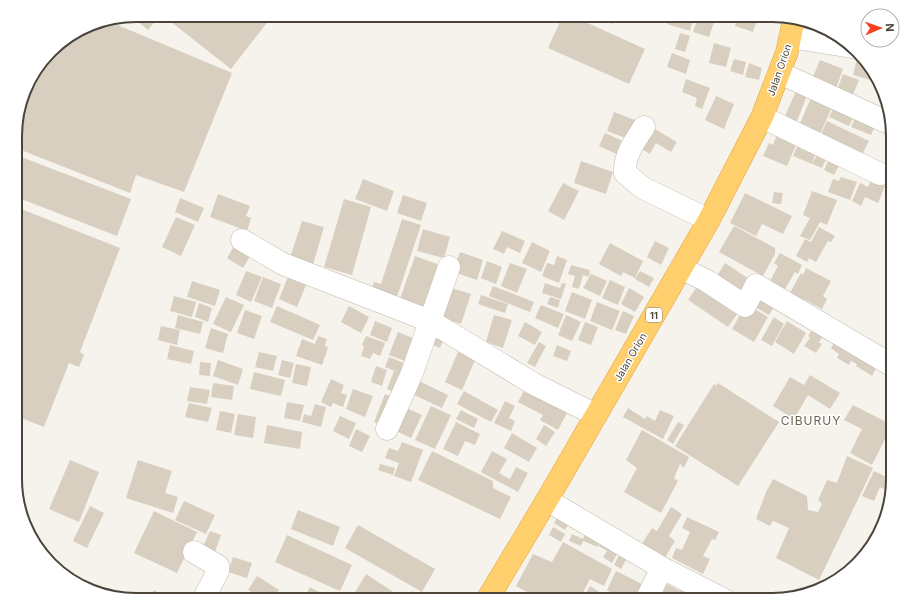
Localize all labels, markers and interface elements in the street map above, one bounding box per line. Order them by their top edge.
north arrow [860,8,900,48]
text: N [883,23,897,32]
street label: Jalan Orion [765,42,793,97]
road number: 11 [646,308,662,322]
street label: Jalan Orion [611,331,649,383]
district label: CIBURUY [781,413,841,428]

